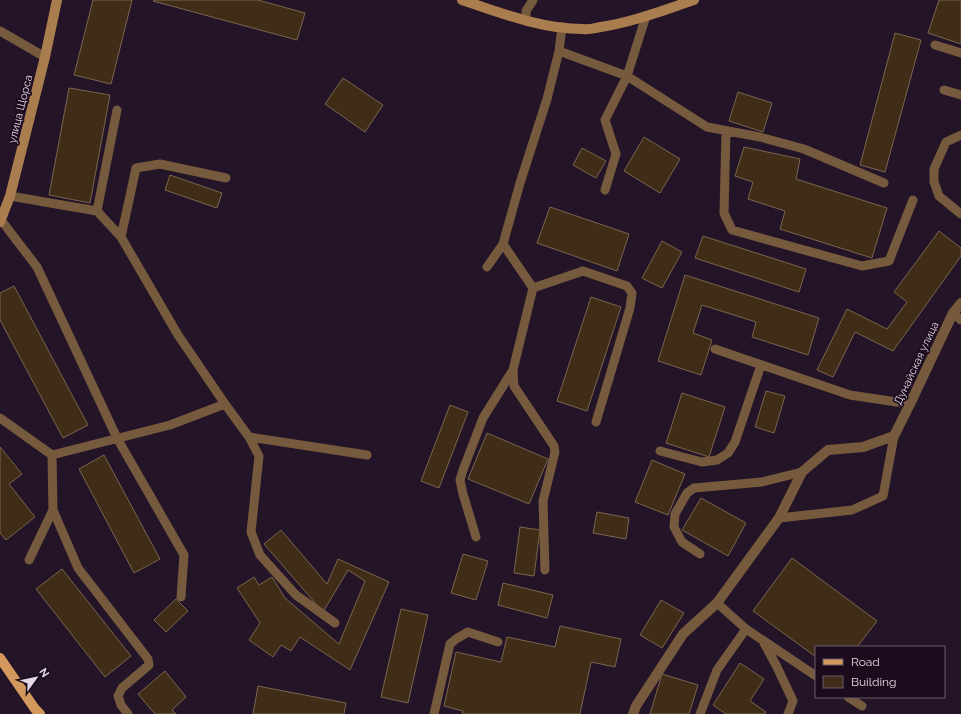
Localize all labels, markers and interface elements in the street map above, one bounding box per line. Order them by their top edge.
street label: улица Щорса [6,74,35,145]
street label: Дунайская улица [892,320,941,407]
legend [815,646,945,698]
text: Road [851,655,880,669]
north arrow [16,658,56,698]
text: N [36,666,52,680]
text: Building [851,675,897,689]

